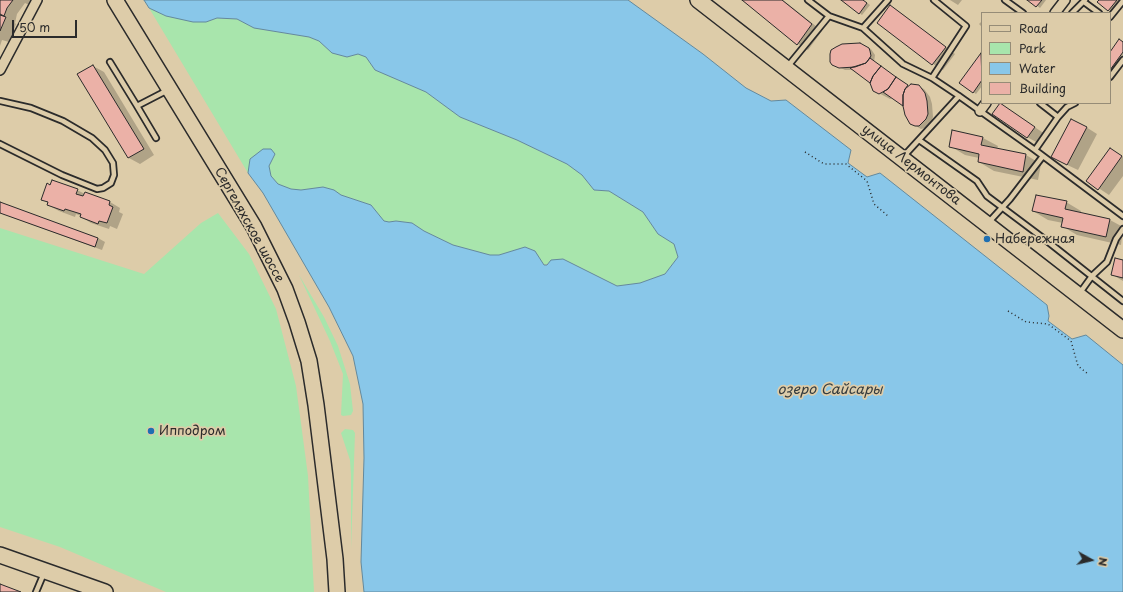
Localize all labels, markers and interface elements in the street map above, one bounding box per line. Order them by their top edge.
scale bar [14,12,79,38]
legend [981,12,1111,104]
text: 50 m [19,18,50,36]
text: Road [1019,19,1048,37]
text: Park [1019,39,1046,57]
text: Water [1019,59,1055,77]
text: Building [1019,79,1066,97]
street label: улица Лермонтова [858,121,964,209]
street label: Сергеляхское шоссе [211,165,287,285]
place label: Набережная [995,231,1075,247]
marker: Набережная [982,234,992,244]
water label: озеро Сайсары [778,382,882,398]
place label: Ипподром [159,423,226,439]
marker: Ипподром [146,426,156,436]
north arrow [1071,540,1111,580]
text: N [1094,556,1112,567]

